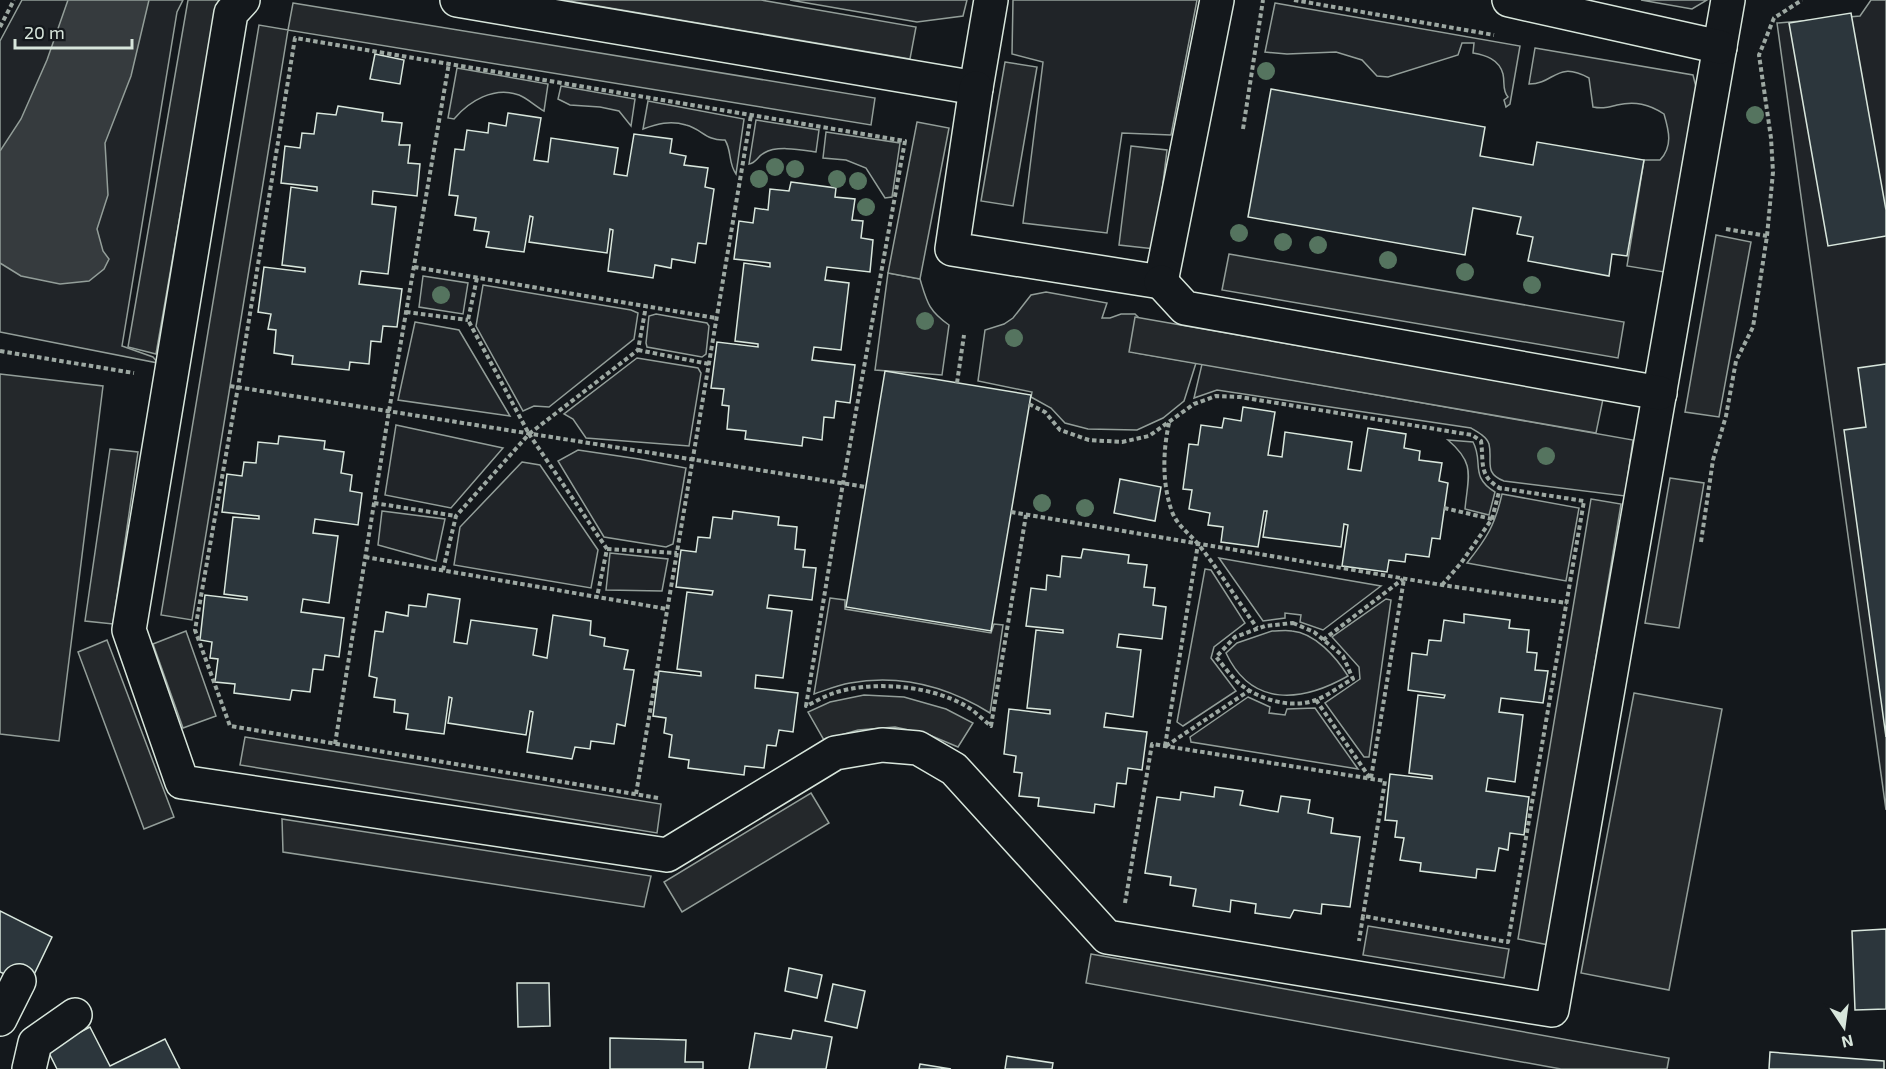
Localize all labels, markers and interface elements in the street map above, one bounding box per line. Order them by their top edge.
scale bar [15,12,132,50]
text: 20 m [24,21,65,43]
north arrow [1814,997,1874,1057]
text: N [1840,1032,1855,1053]

